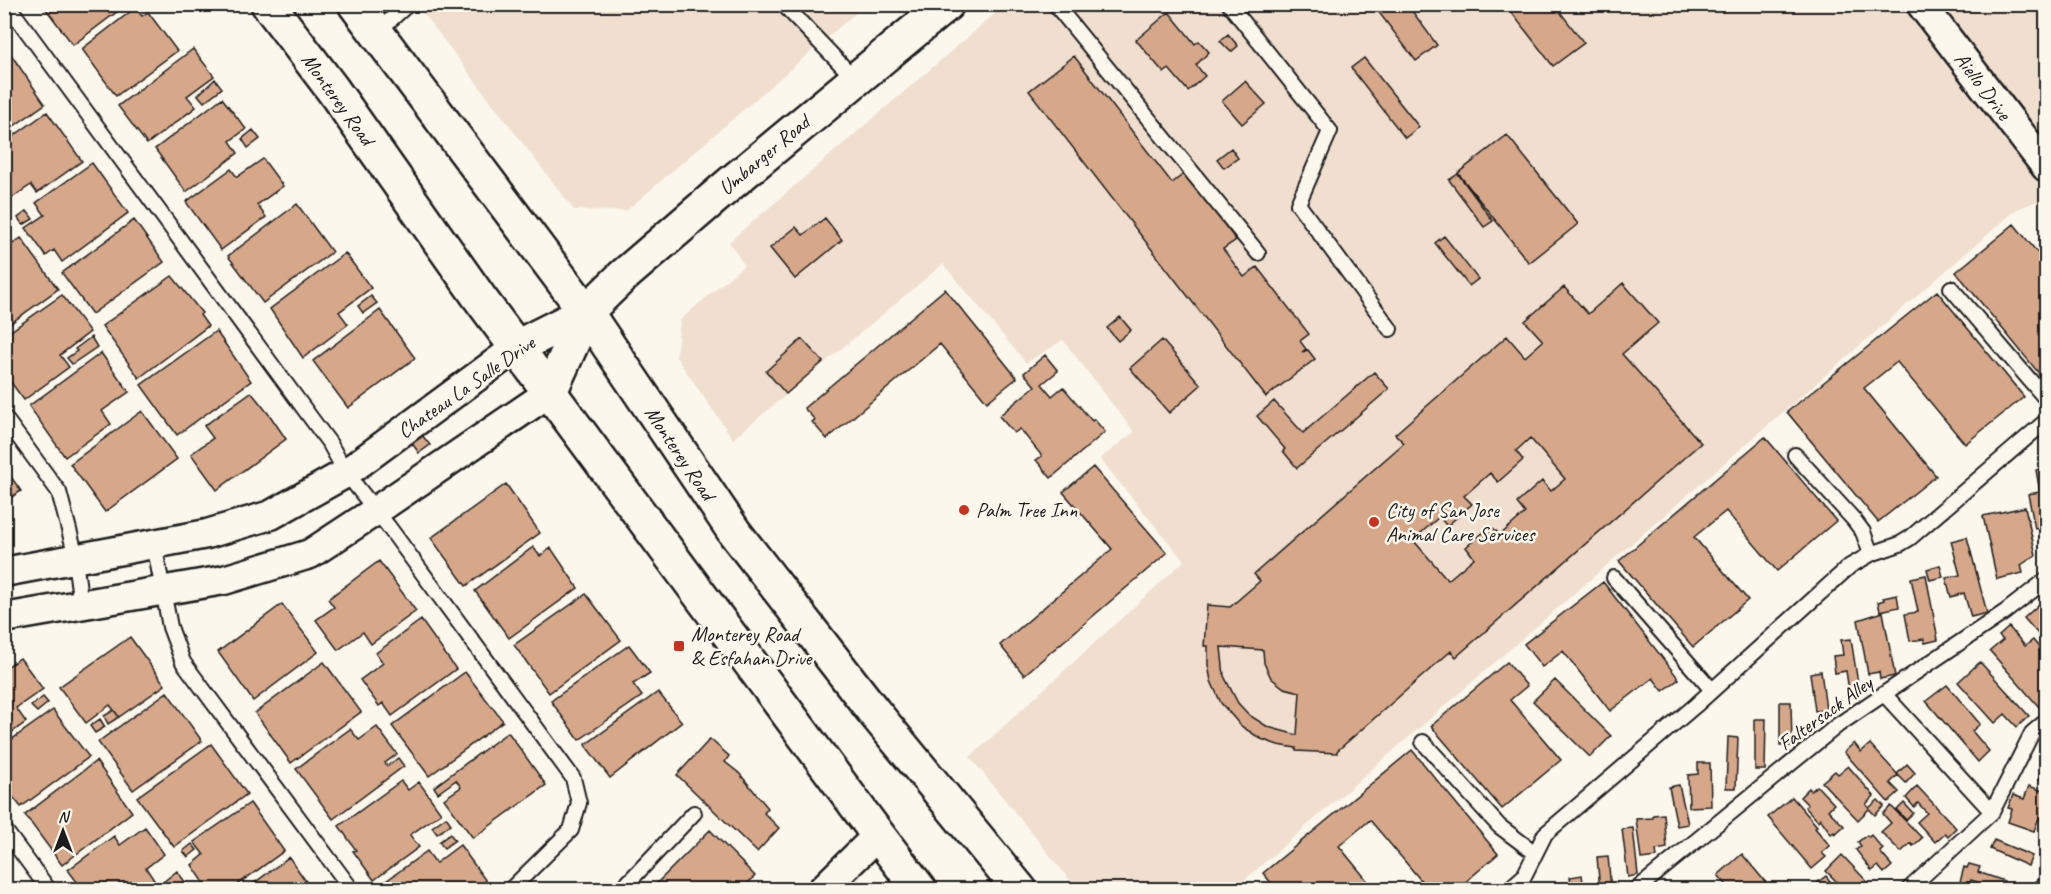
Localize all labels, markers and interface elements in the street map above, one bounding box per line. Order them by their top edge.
street label: Aiello Drive [1949,47,2018,126]
street label: Monterey Road [296,48,382,153]
street label: Umbarger Road [713,108,817,201]
street label: Chateau La Salle Drive [392,329,541,444]
street label: Monterey Road [639,401,723,508]
place label: Palm Tree Inn [976,497,1078,523]
place label: City of San Jose Animal Care Services [1386,497,1536,547]
marker: Palm Tree Inn [957,503,971,517]
marker: City of San Jose Animal Care Services [1367,515,1381,529]
place label: Monterey Road & Esfahan Drive [691,621,814,671]
marker: Monterey Road & Esfahan Drive [672,639,686,653]
street label: Faltersack Alley [1773,669,1879,756]
north arrow [33,801,93,861]
text: N [58,807,71,827]

